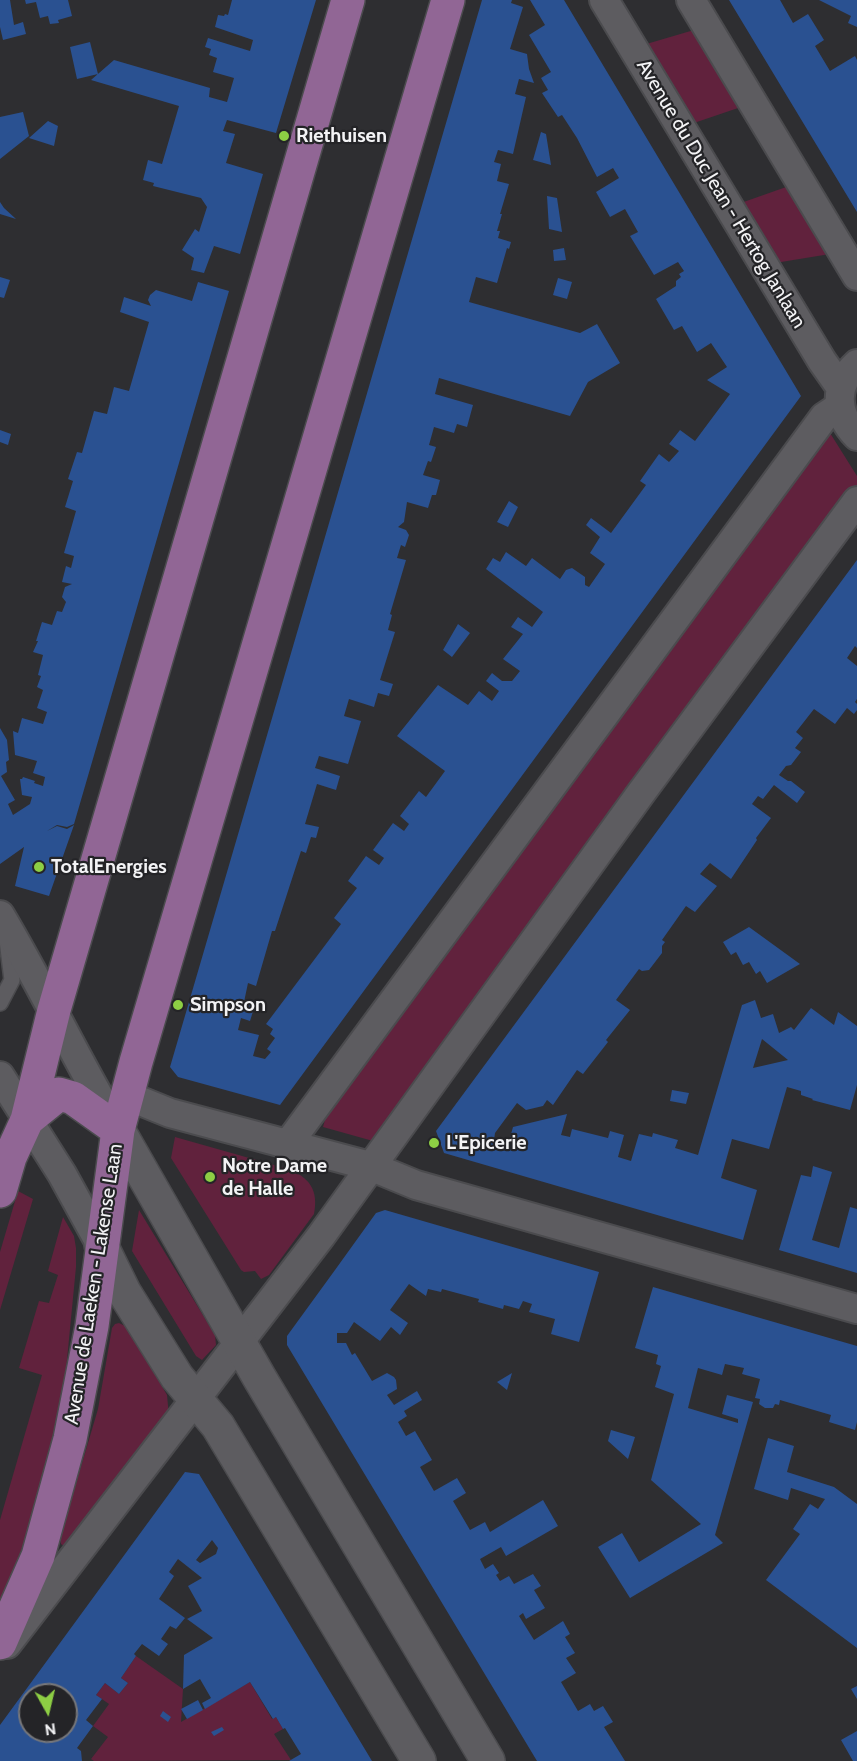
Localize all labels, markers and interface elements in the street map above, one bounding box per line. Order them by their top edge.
street label: Avenue du Duc Jean - Hertog Janlaan [631,55,811,333]
place label: Riethuisen [296,124,387,148]
marker: Riethuisen [277,129,291,143]
place label: TotalEnergies [51,855,167,879]
marker: TotalEnergies [32,860,46,874]
place label: Simpson [190,993,266,1017]
marker: Simpson [171,998,185,1012]
place label: L'Epicerie [446,1131,527,1155]
marker: L'Epicerie [427,1136,441,1150]
street label: Avenue de Laeken - Lakense Laan [60,1142,128,1426]
place label: Notre Dame de Halle [222,1154,327,1201]
marker: Notre Dame de Halle [203,1170,217,1184]
north arrow [18,1683,78,1743]
text: N [43,1719,57,1740]

